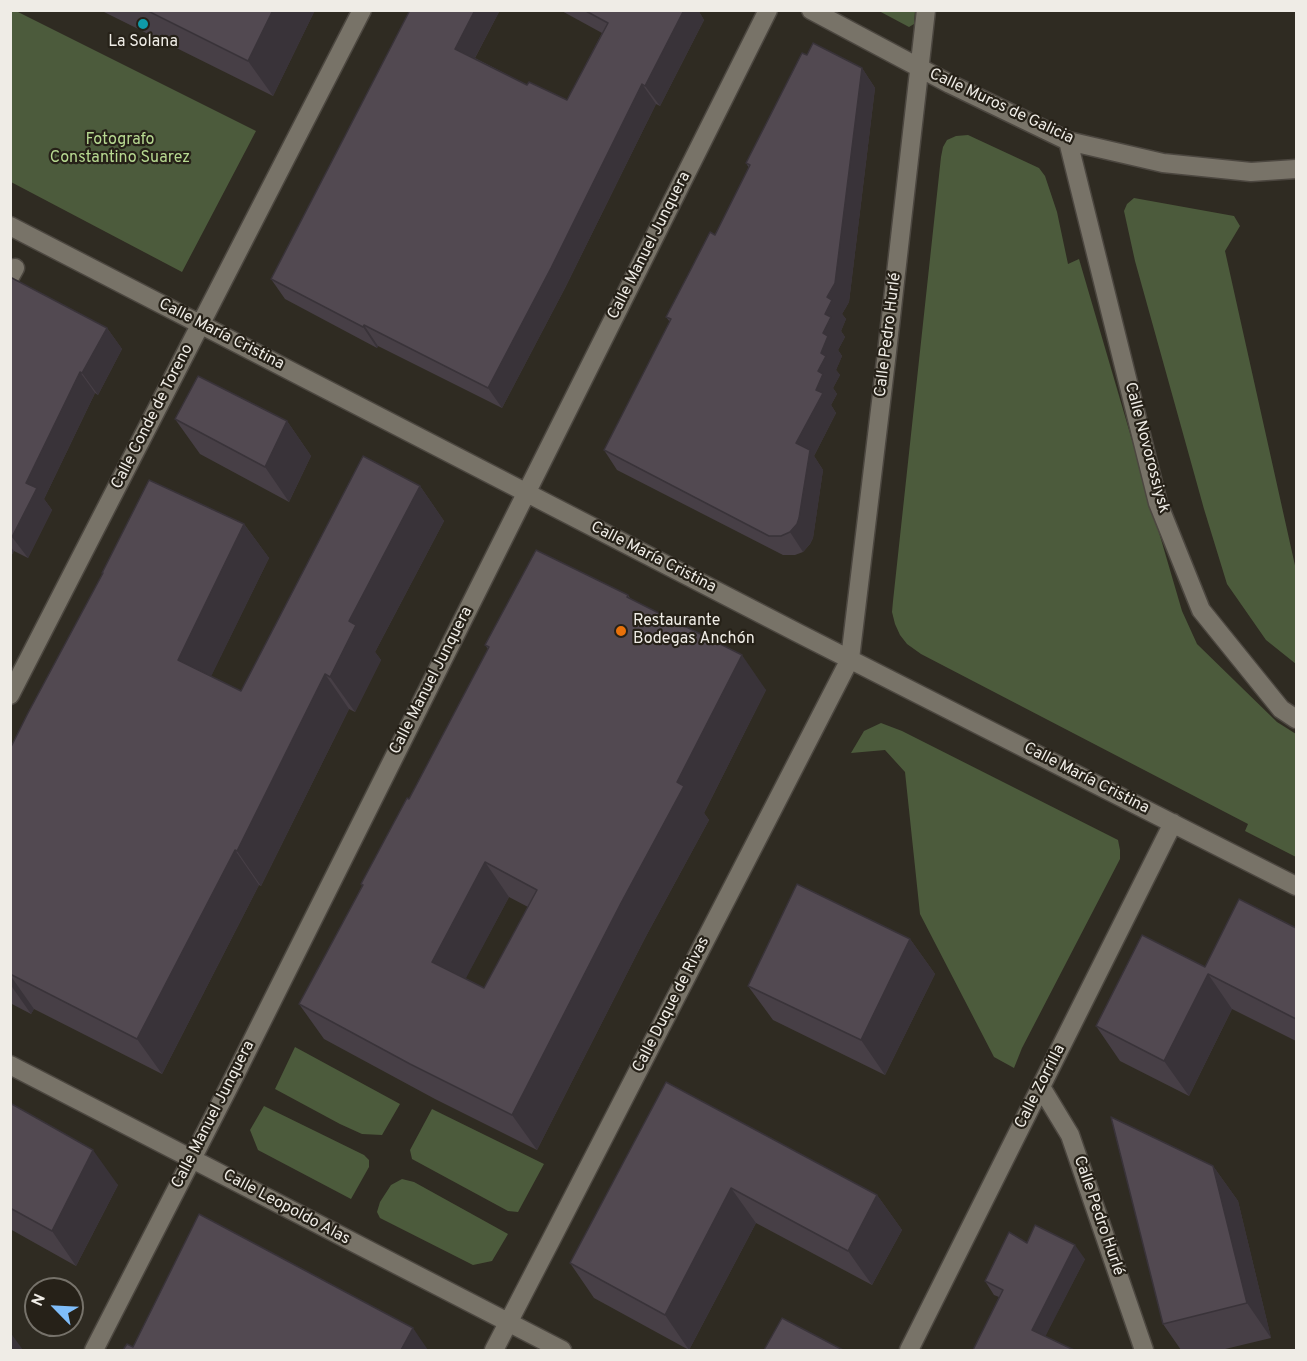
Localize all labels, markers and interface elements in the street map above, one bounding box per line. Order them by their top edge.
marker: La Solana [136,17,150,31]
place label: La Solana [108,33,178,53]
street label: Calle Muros de Galicia [926,65,1076,149]
park label: Fotografo Constantino Suarez [50,131,190,169]
street label: Calle Manuel Junquera [604,169,696,323]
street label: Calle Pedro Hurlé [872,272,906,398]
street label: Calle María Cristina [155,295,287,375]
street label: Calle Conde de Toreno [108,341,198,493]
street label: Calle Novorossiysk [1119,381,1173,515]
street label: Calle María Cristina [587,518,719,598]
street label: Calle Manuel Junquera [386,604,478,758]
place label: Restaurante Bodegas Anchón [633,612,755,650]
marker: Restaurante Bodegas Anchón [614,624,628,638]
street label: Calle María Cristina [1020,739,1152,819]
street label: Calle Duque de Rivas [630,934,714,1076]
street label: Calle Manuel Junquera [168,1038,260,1192]
street label: Calle Zorrilla [1012,1042,1070,1132]
street label: Calle Pedro Hurlé [1069,1154,1127,1278]
street label: Calle Leopoldo Alas [219,1166,353,1250]
north arrow [24,1277,84,1337]
text: N [28,1291,51,1310]

